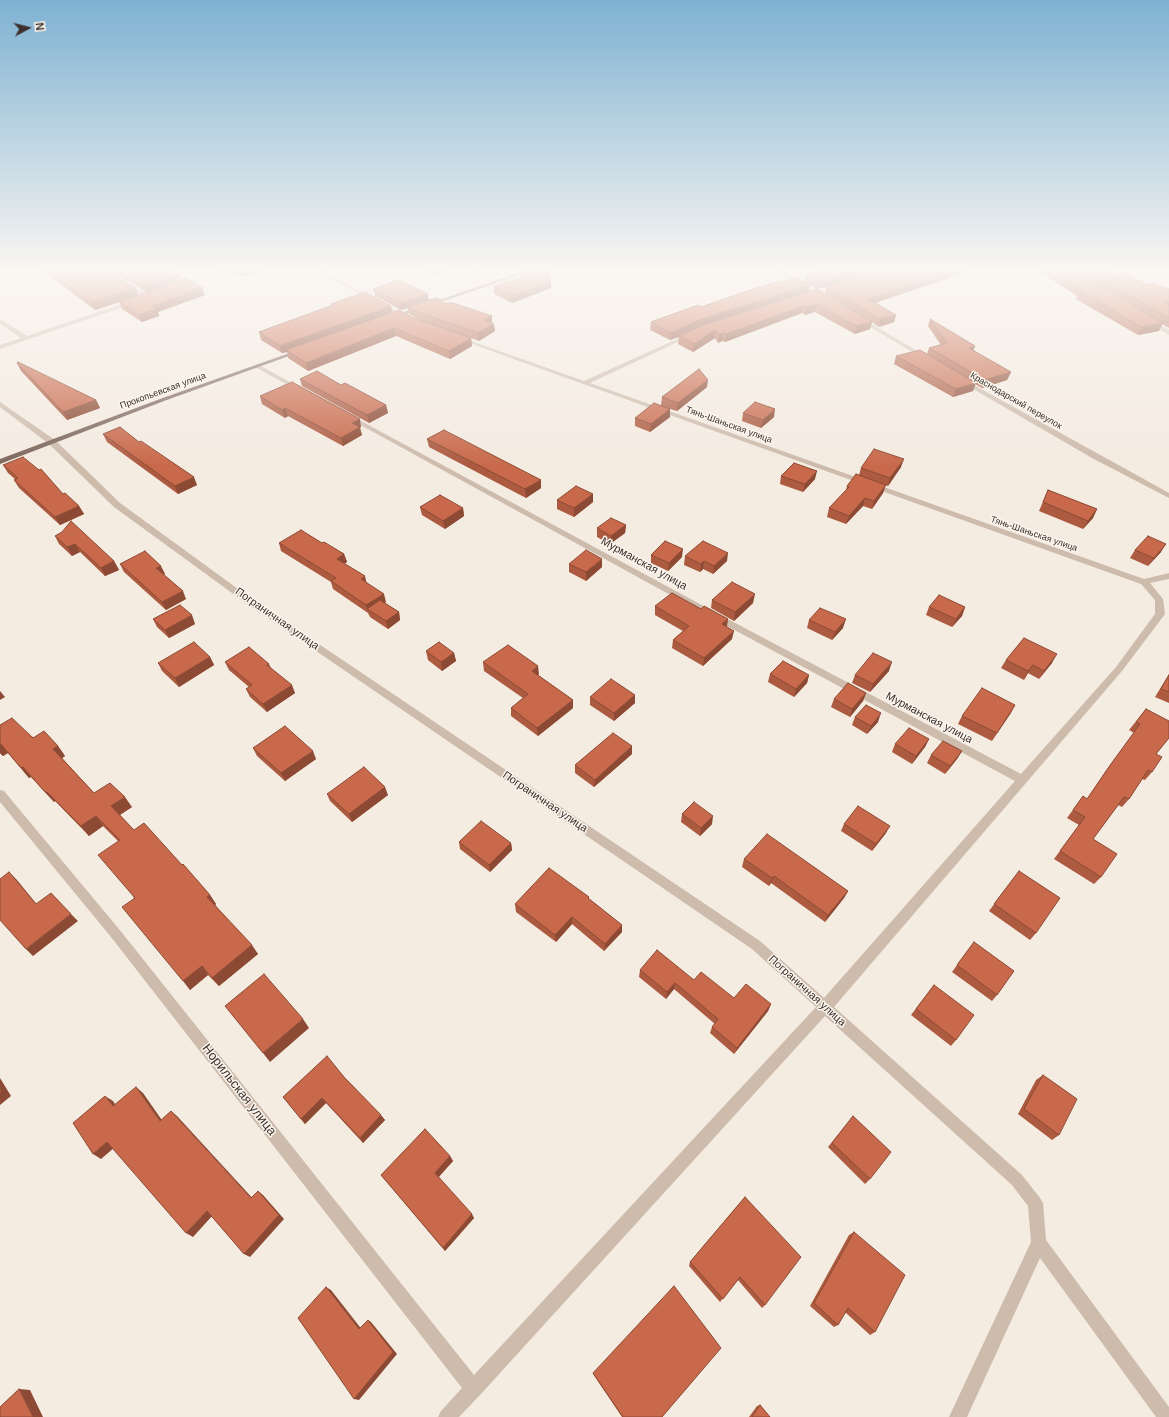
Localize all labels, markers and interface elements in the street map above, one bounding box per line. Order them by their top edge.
north arrow [8,8,48,48]
text: N [33,22,46,31]
street label: Прокопьевская улица [119,370,207,412]
street label: Краснодарский переулок [968,370,1064,432]
street label: Тянь-Шаньская улица [684,404,774,446]
street label: Тянь-Шаньская улица [989,514,1079,554]
street label: Мурманская улица [599,535,689,593]
street label: Пограничная улица [232,585,322,653]
street label: Мурманская улица [883,690,975,746]
street label: Пограничная улица [500,769,590,835]
street label: Пограничная улица [766,953,848,1029]
street label: Норильская улица [199,1041,279,1139]

